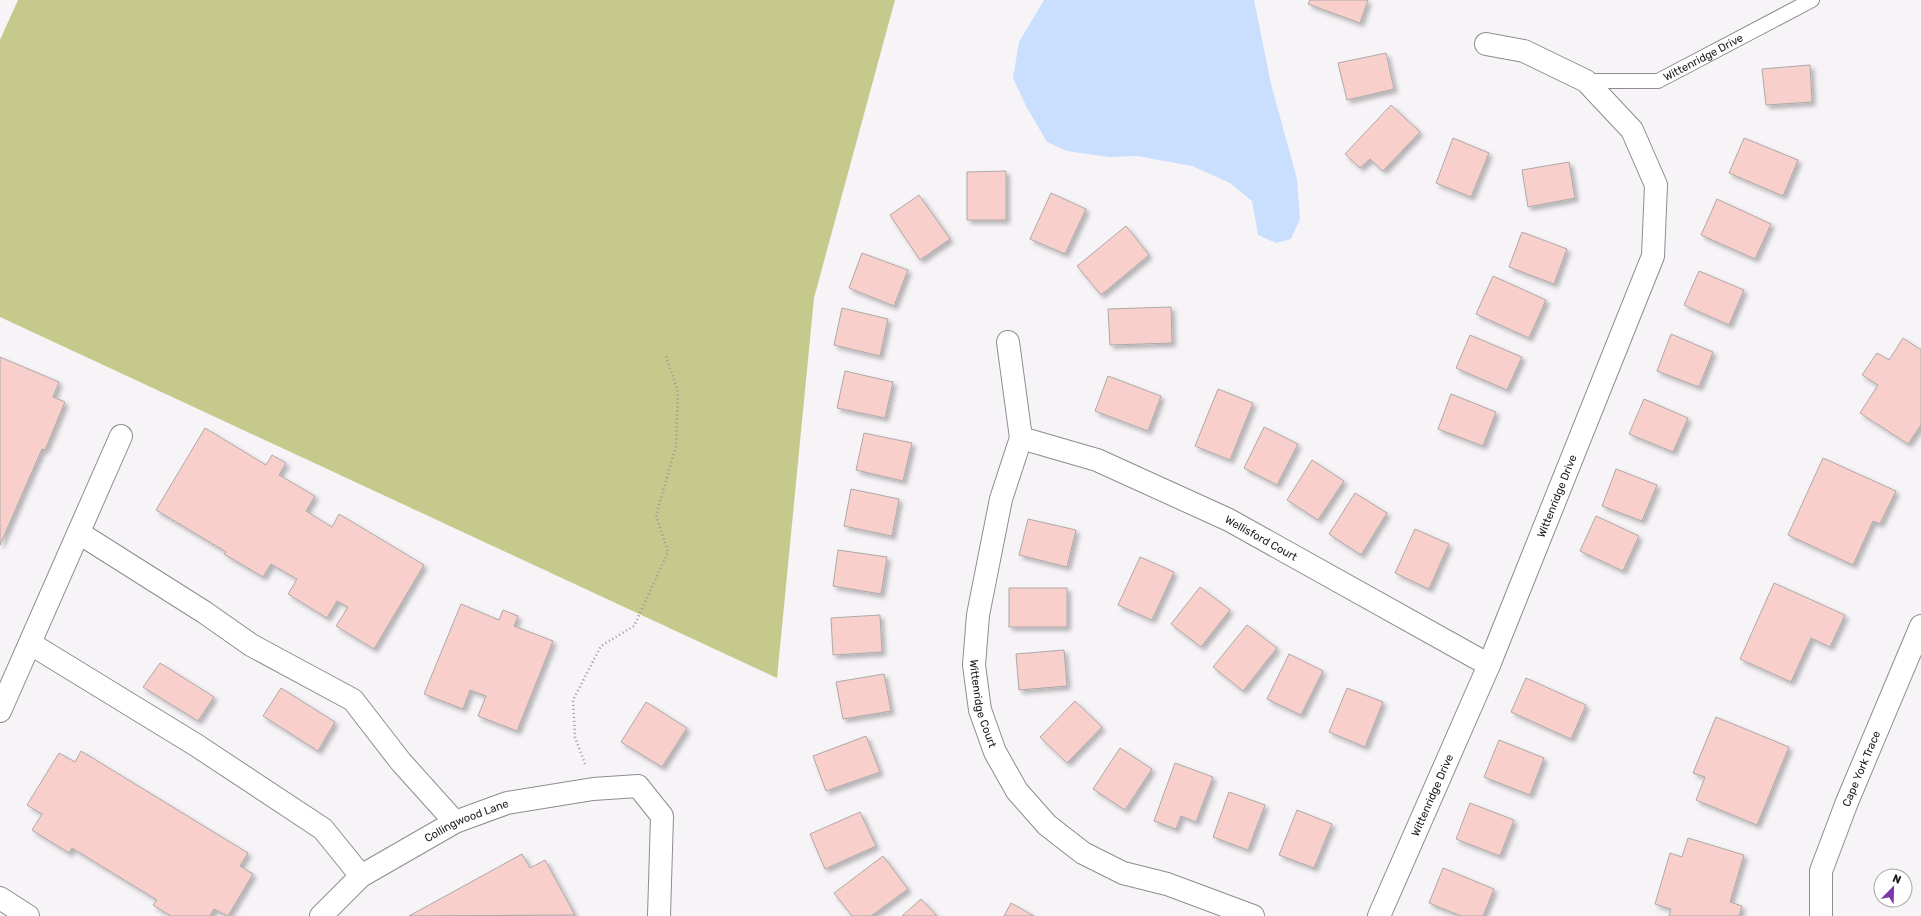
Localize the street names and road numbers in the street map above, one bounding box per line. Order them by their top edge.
street label: Wittenridge Drive [1661,31,1745,84]
street label: Wittenridge Drive [1535,453,1580,540]
street label: Wellisford Court [1222,513,1300,564]
street label: Wittenridge Court [967,659,999,750]
street label: Cape York Trace [1840,729,1883,808]
street label: Wittenridge Drive [1409,752,1456,838]
street label: Collingwood Lane [422,797,510,845]

